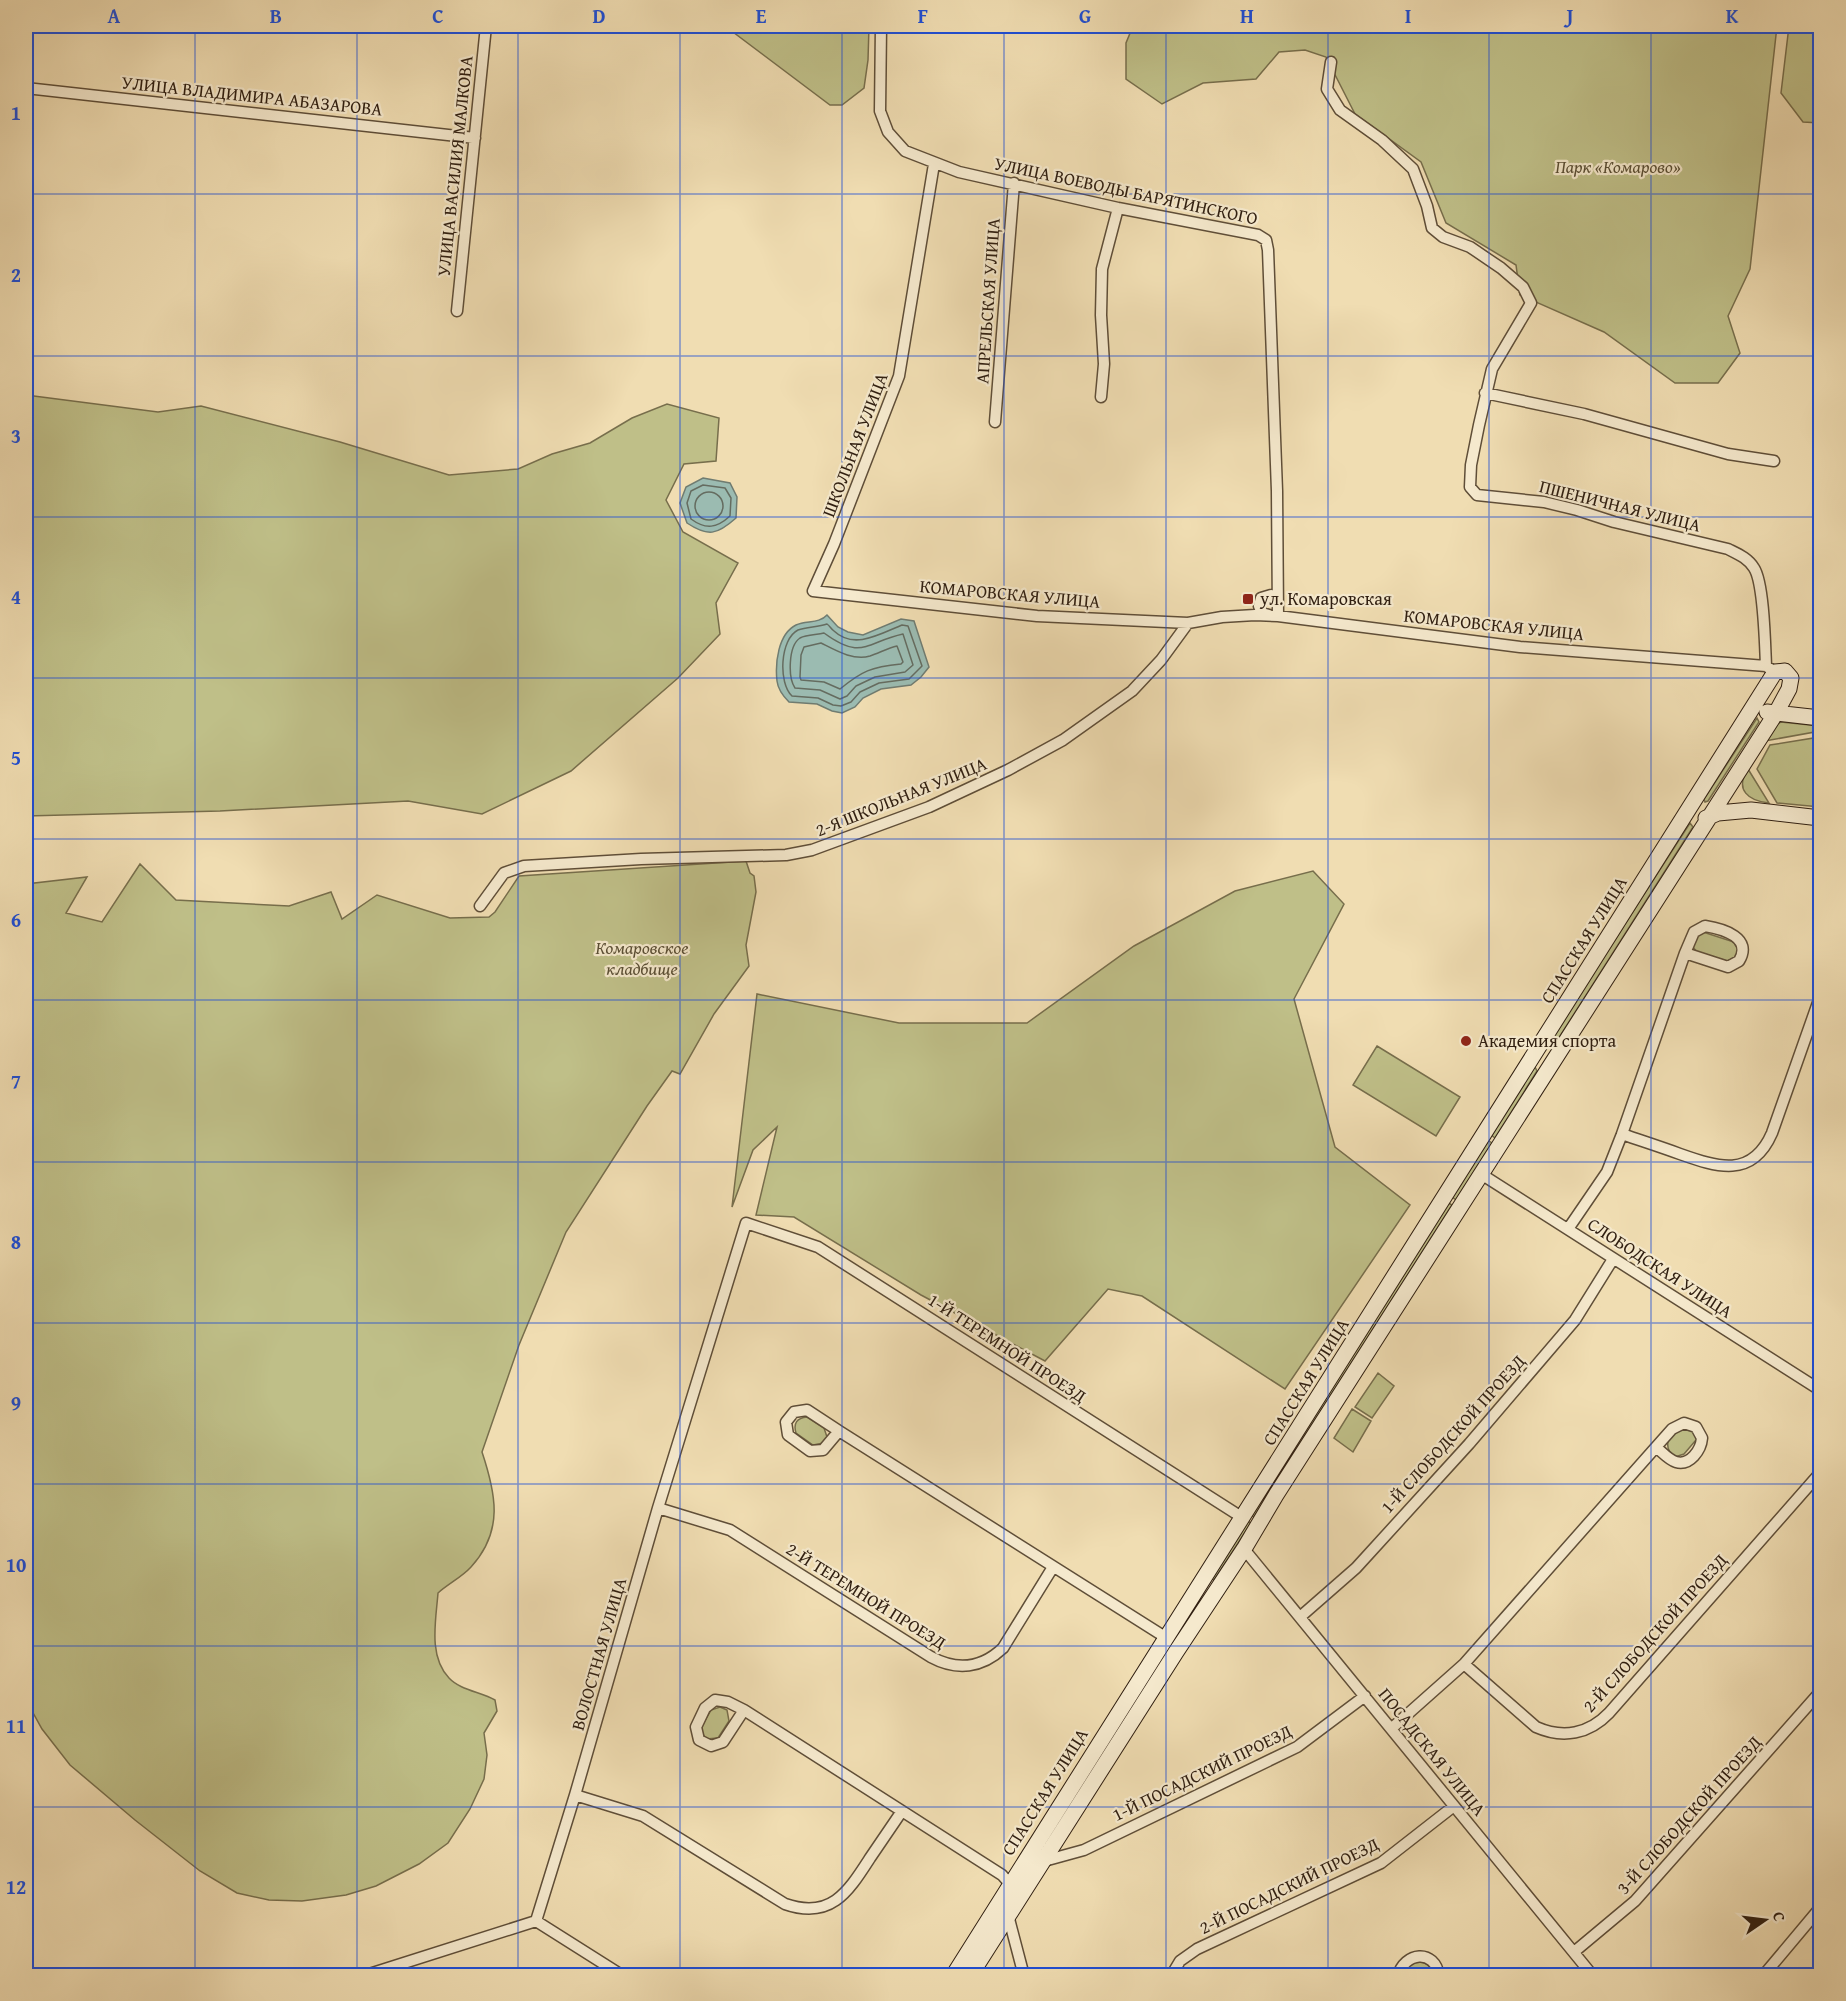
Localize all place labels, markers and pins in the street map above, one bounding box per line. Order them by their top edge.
place label: ул. Комаровская [1259,585,1392,612]
marker: ул. Комаровская [1241,592,1255,606]
place label: Академия спорта [1478,1027,1616,1054]
marker: Академия спорта [1459,1034,1473,1048]

